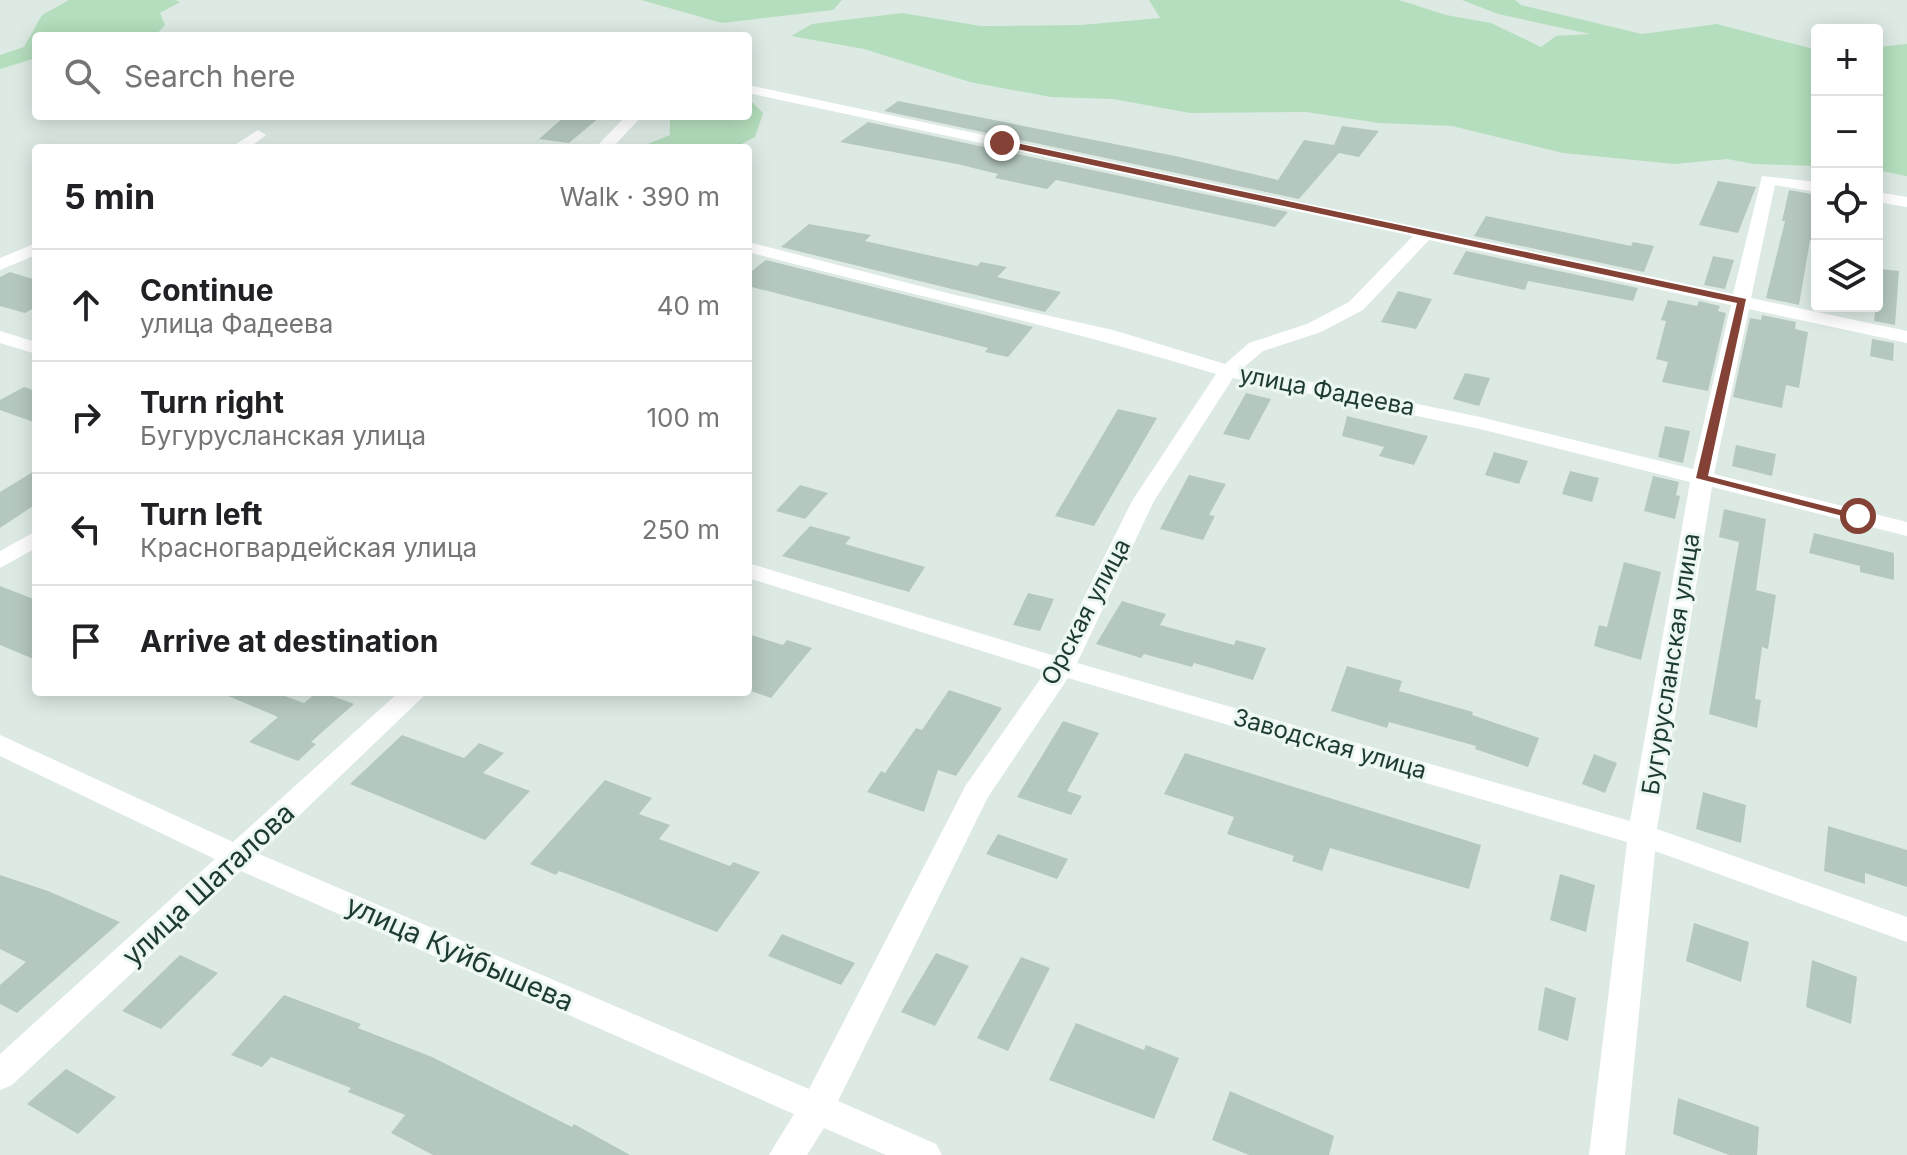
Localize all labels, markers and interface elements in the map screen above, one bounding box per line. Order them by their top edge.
map controls [1811,24,1883,312]
button: + [1811,24,1883,96]
search box [32,32,752,120]
icon: search [60,54,104,98]
text: Search here [124,58,296,94]
button: − [1811,96,1883,168]
route end [984,125,1020,161]
button: locate [1811,168,1883,240]
text: 5 min [64,176,155,217]
text: Walk · 390 m [560,181,720,212]
button: layers [1811,240,1883,312]
text: Continue [140,272,274,308]
icon: ahead [64,283,108,327]
text: 40 m [657,290,720,321]
text: улица Фадеева [140,308,333,339]
street label: улица Фадеева [1237,359,1417,422]
text: Turn right [140,384,284,420]
icon: right [64,395,108,439]
text: 100 m [647,402,720,433]
text: Бугурусланская улица [140,420,426,451]
text: Turn left [140,496,262,532]
route start [1840,498,1876,534]
icon: left [64,507,108,551]
text: 250 m [642,514,720,545]
street label: Бугурусланская улица [1636,531,1705,797]
text: Красногвардейская улица [140,532,477,563]
street label: Орская улица [1035,534,1136,690]
icon: arrive [64,619,108,663]
text: Arrive at destination [140,623,438,659]
street label: Заводская улица [1230,702,1430,785]
street label: улица Шаталова [115,795,301,973]
street label: улица Куйбышева [341,888,579,1018]

